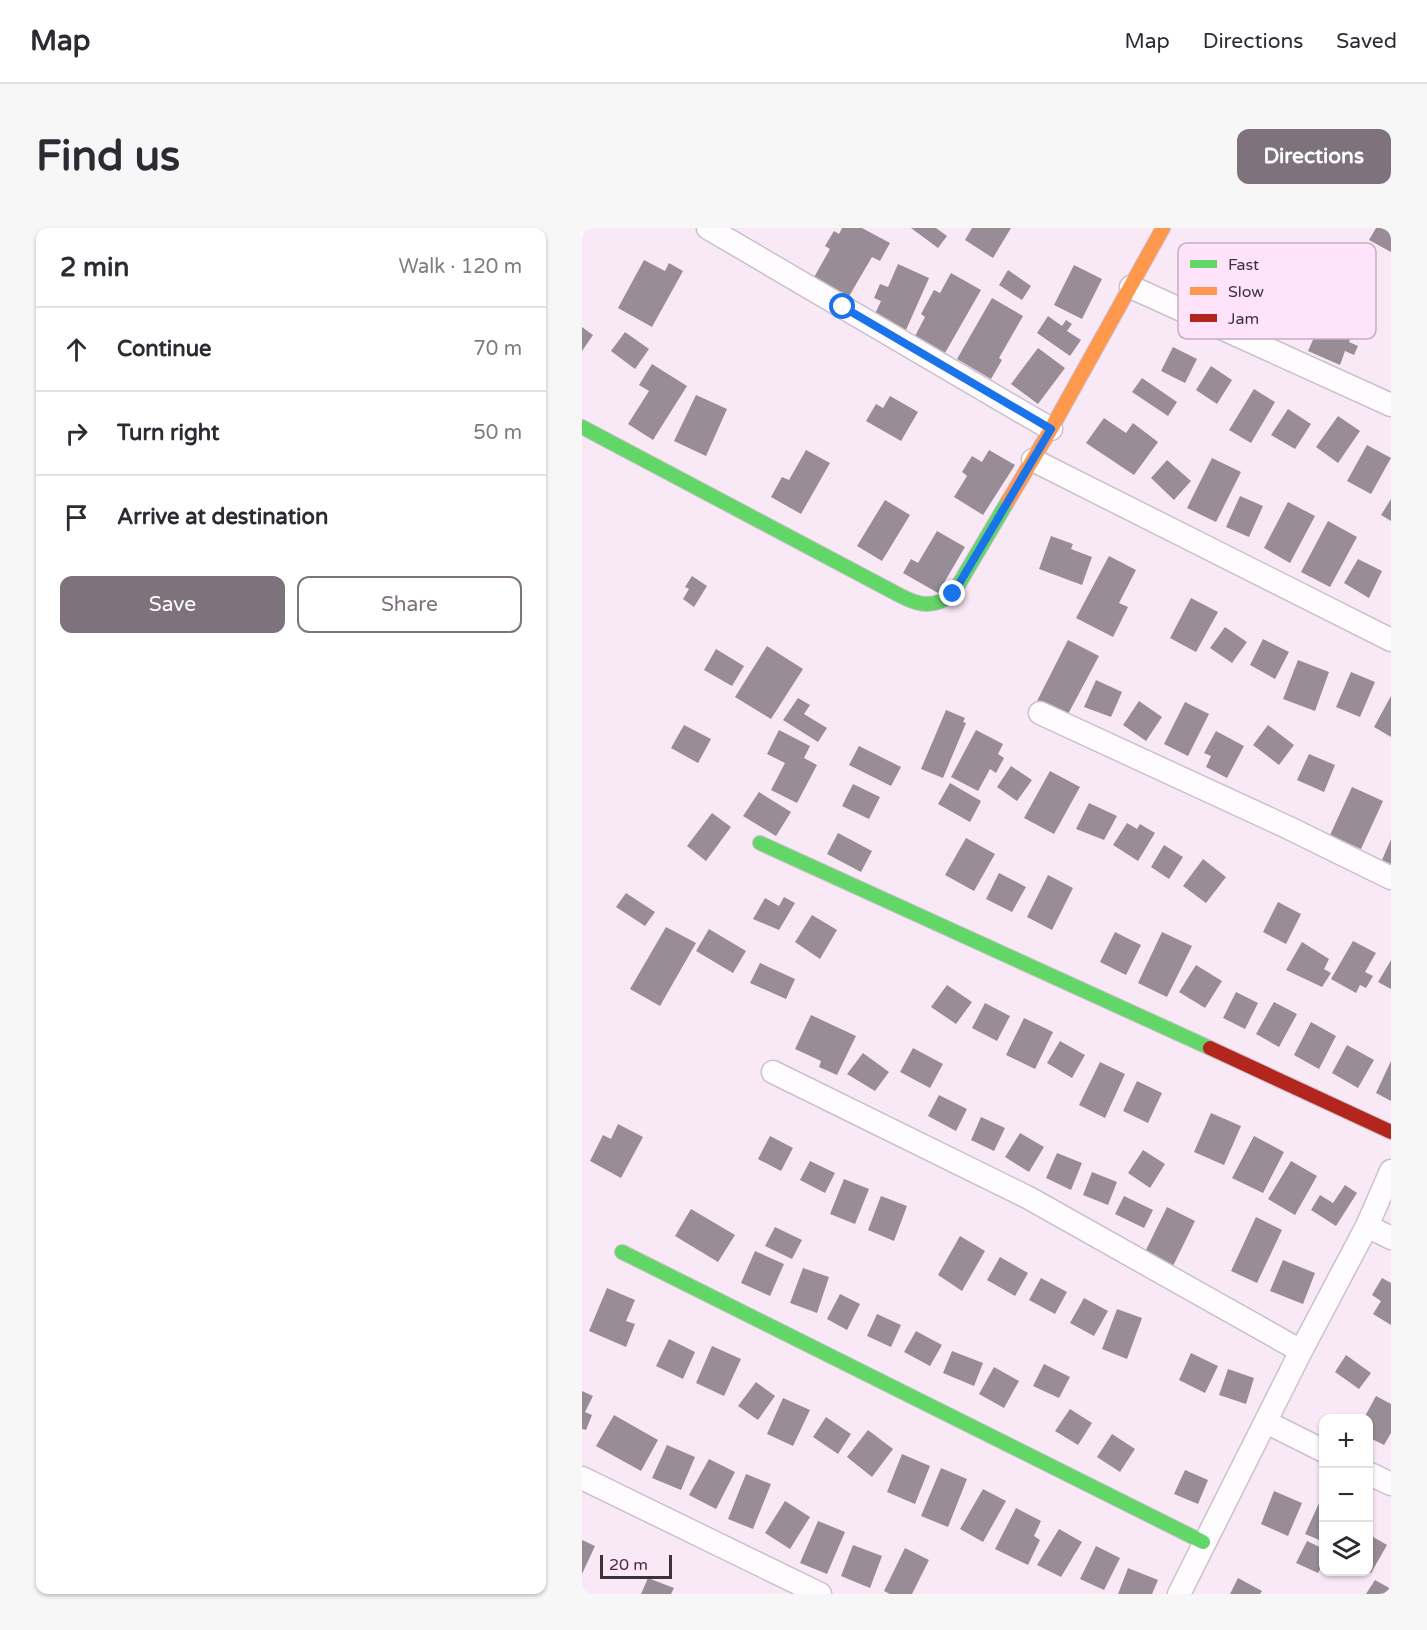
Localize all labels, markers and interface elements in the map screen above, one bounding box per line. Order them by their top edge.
text: Map [30,24,90,58]
text: Map [1124,29,1170,54]
text: Directions [1203,29,1303,54]
text: Saved [1336,29,1397,54]
button: Directions [1237,129,1391,184]
text: Find us [36,131,180,182]
legend [1178,243,1376,339]
text: 2 min [60,252,129,283]
text: Walk · 120 m [399,255,522,279]
text: Fast [1228,255,1259,275]
text: Slow [1228,282,1264,302]
route start [829,293,855,319]
text: Jam [1228,309,1259,329]
icon: ahead [60,333,93,366]
text: Continue [117,336,212,362]
text: 70 m [473,337,522,361]
icon: right [60,417,93,450]
text: Turn right [117,420,219,446]
text: 50 m [473,421,522,445]
icon: arrive [60,501,93,534]
text: Arrive at destination [117,504,328,530]
button: Save [60,576,285,633]
button: Share [297,576,522,633]
route end [939,580,965,606]
map controls [1319,1414,1373,1576]
button: + [1319,1414,1373,1468]
button: − [1319,1468,1373,1522]
button: layers [1319,1522,1373,1576]
scale bar [600,1552,672,1580]
text: 20 m [609,1555,648,1575]

